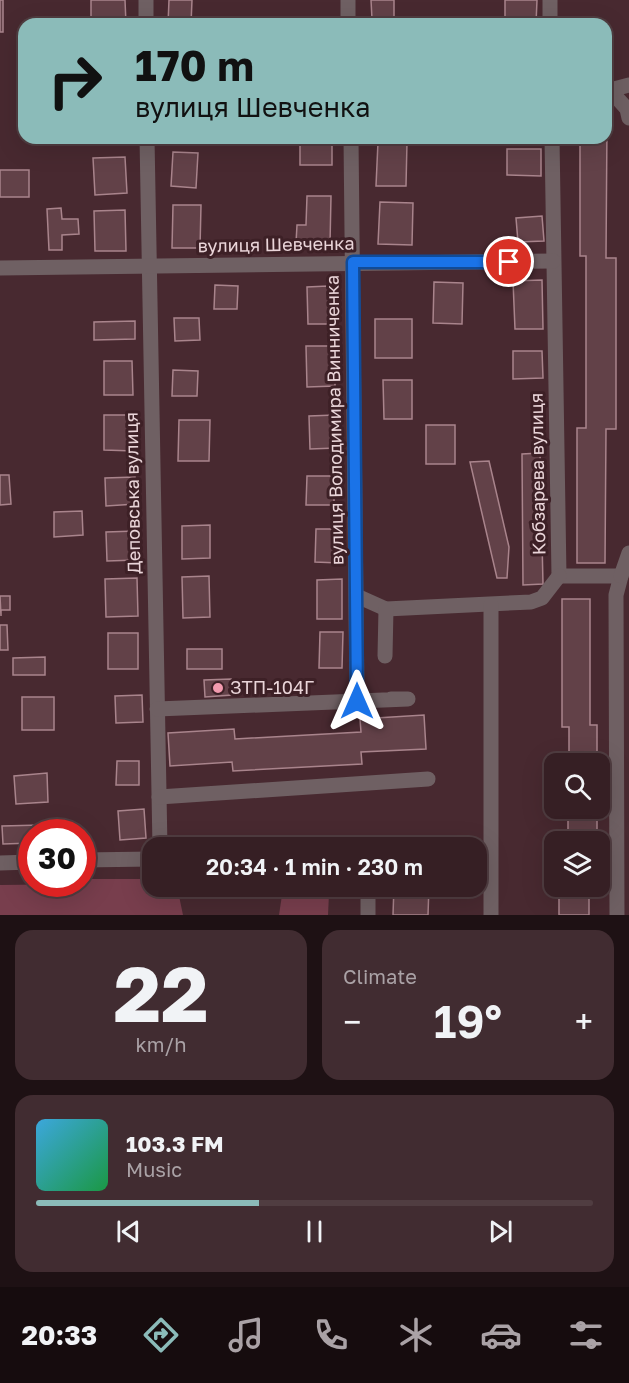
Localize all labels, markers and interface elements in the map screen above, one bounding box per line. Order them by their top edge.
text: 170 m [135,40,254,90]
icon: right [36,42,114,120]
text: вулиця Шевченка [135,91,370,123]
street label: вулиця Шевченка [197,232,355,256]
pin [483,236,534,287]
icon: arrive [492,245,525,278]
street label: вулиця Володимира Винниченка [320,275,348,565]
street label: Кобзарева вулиця [525,393,549,555]
street label: Деповська вулиця [120,412,144,574]
position arrow [325,669,389,733]
place label: ЗТП-104Г [230,676,314,698]
marker: ЗТП-104Г [211,681,225,695]
map controls [544,753,610,897]
button: search [544,753,610,819]
speed limit sign: 30 [18,819,96,897]
button: layers [544,831,610,897]
text: 20:34 · 1 min · 230 m [206,853,423,880]
text: 22 [113,946,209,1039]
text: Climate [343,964,417,988]
text: 19° [434,994,502,1048]
text: − [343,1002,361,1041]
text: + [575,1002,593,1041]
text: km/h [136,1032,186,1056]
text: 103.3 FM [126,1130,224,1157]
text: Music [126,1157,182,1181]
icon: previous [112,1215,145,1248]
icon: pause [298,1215,331,1248]
icon: next [484,1215,517,1248]
icon: directions [140,1314,182,1356]
icon: music [225,1314,267,1356]
icon: phone [310,1314,352,1356]
icon: climate [395,1314,437,1356]
icon: car [480,1314,522,1356]
icon: filters [565,1314,607,1356]
text: 20:33 [22,1319,97,1351]

